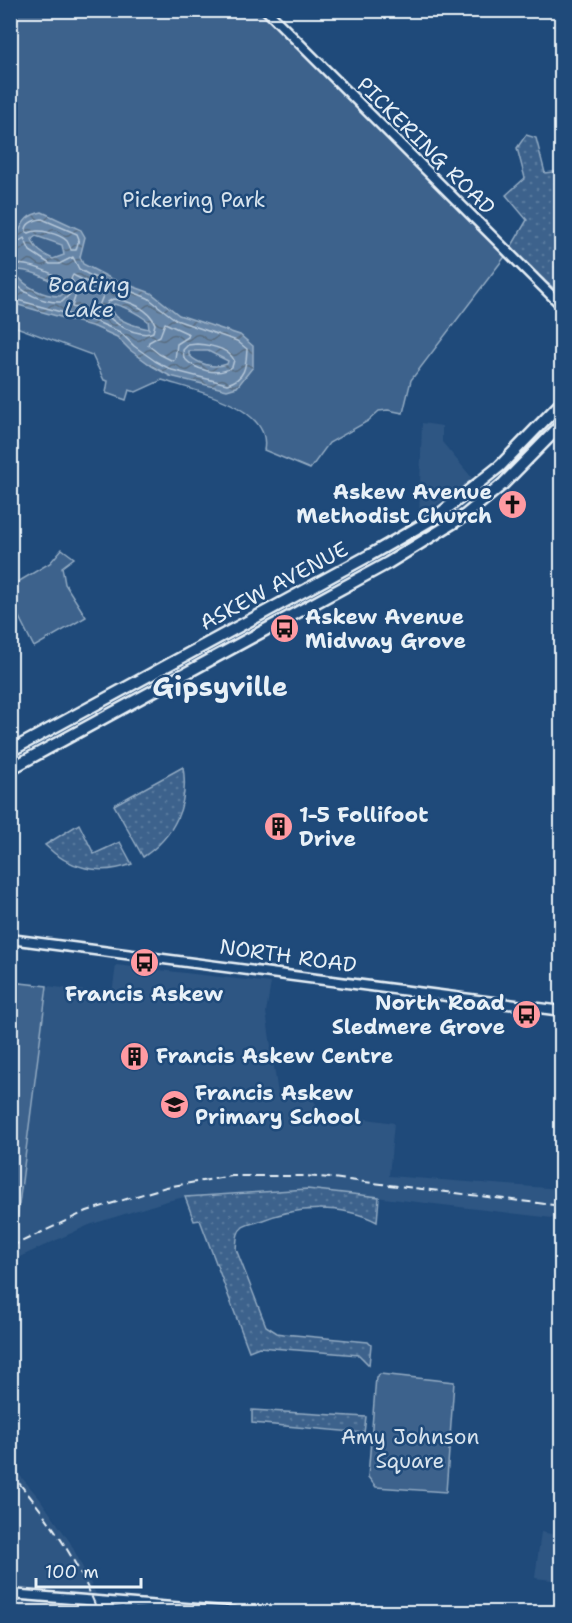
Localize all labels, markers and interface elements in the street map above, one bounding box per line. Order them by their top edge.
street label: PICKERING ROAD [351,71,501,221]
park label: Pickering Park [122,186,266,214]
water label: Boating Lake [48,270,130,324]
place label: Askew Avenue Methodist Church [296,478,492,530]
church icon: Askew Avenue Methodist Church [497,488,529,520]
street label: ASKEW AVENUE [195,535,353,637]
place label: Askew Avenue Midway Grove [305,603,466,655]
bus stop icon: Askew Avenue Midway Grove [268,613,300,645]
district label: Gipsyville [152,668,288,705]
place label: 1-5 Follifoot Drive [299,801,428,853]
building icon: 1-5 Follifoot Drive [262,811,294,843]
street label: NORTH ROAD [218,933,358,979]
bus stop icon: Francis Askew [128,947,160,979]
place label: Francis Askew [65,980,223,1008]
place label: North Road Sledmere Grove [332,989,505,1041]
bus stop icon: North Road Sledmere Grove [510,999,542,1031]
building icon: Francis Askew Centre [119,1040,151,1072]
place label: Francis Askew Centre [156,1042,393,1070]
place label: Francis Askew Primary School [195,1079,361,1131]
school or university icon: Francis Askew Primary School [158,1089,190,1121]
park label: Amy Johnson Square [341,1423,479,1475]
scale bar [36,1551,141,1589]
text: 100 m [45,1560,99,1584]

